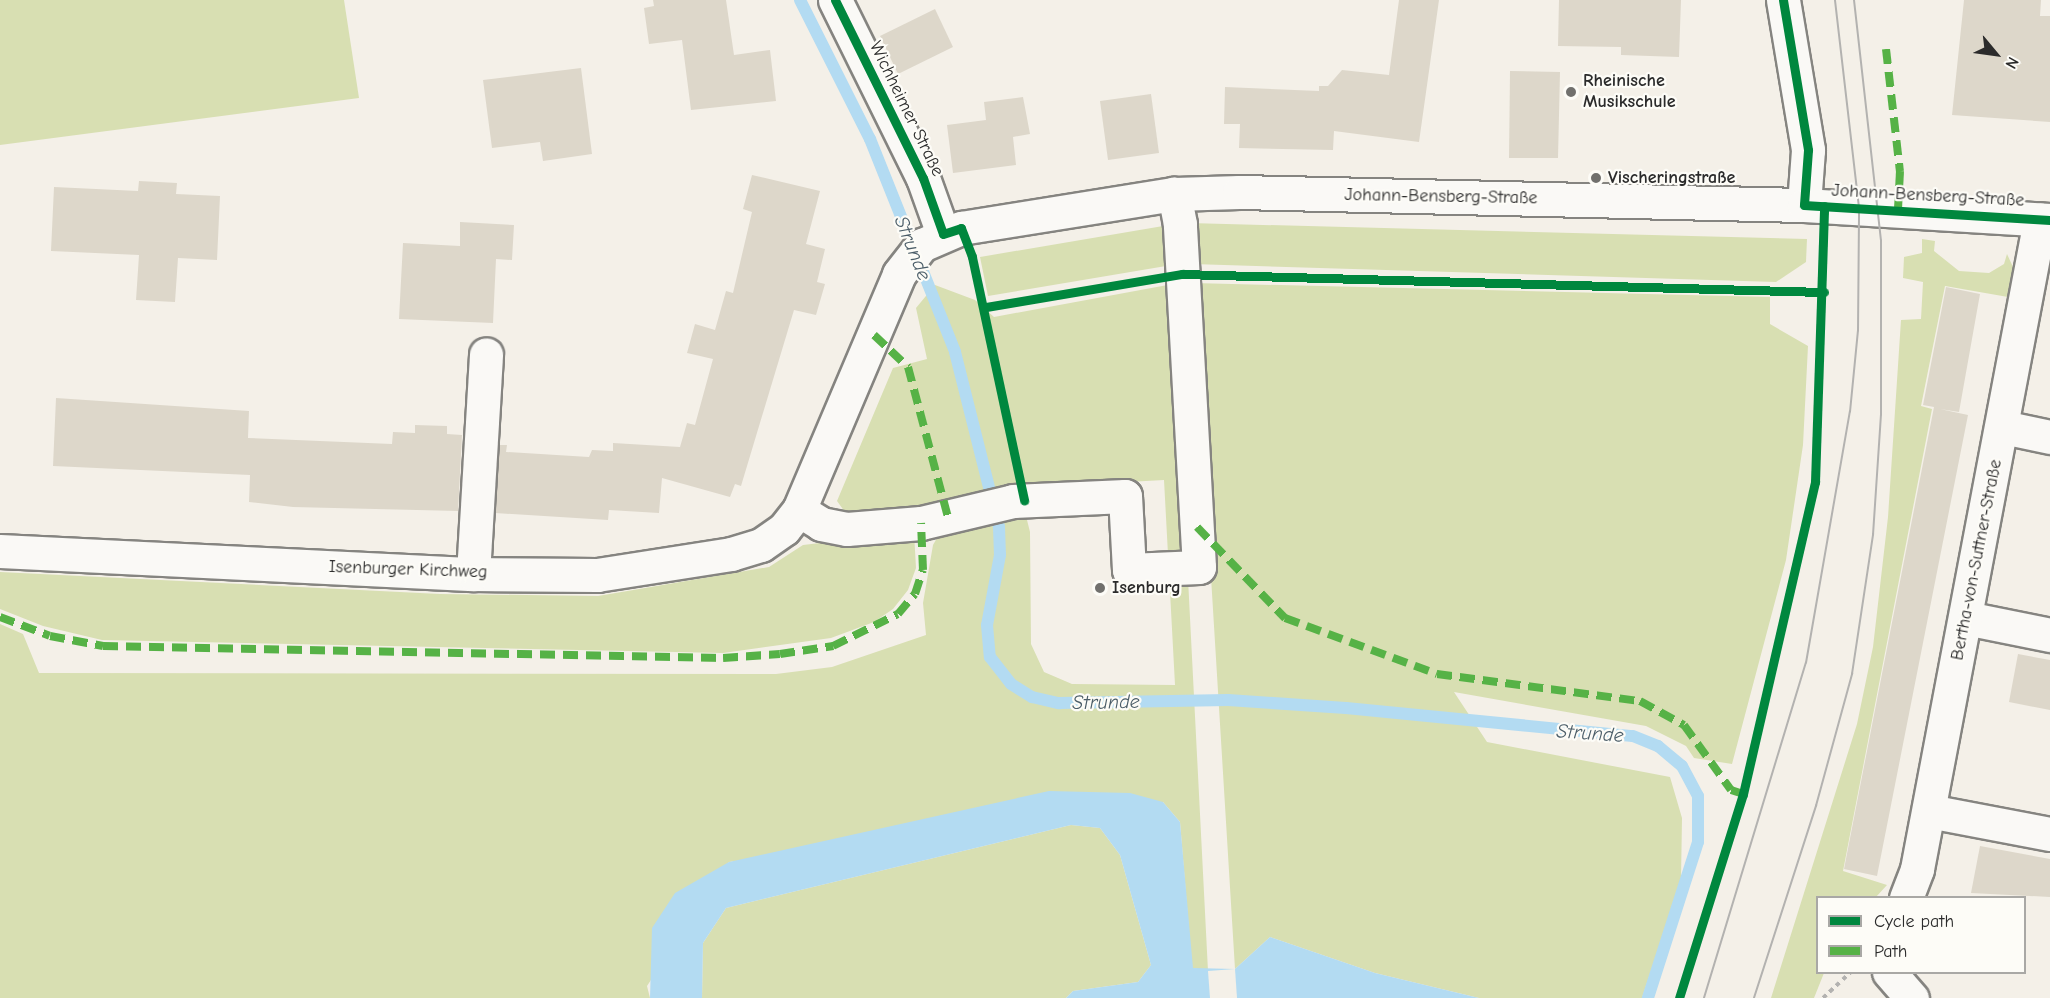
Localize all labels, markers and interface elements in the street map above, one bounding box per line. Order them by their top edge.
north arrow [1966,24,2026,84]
street label: Wichheimer Straße [864,38,948,180]
text: N [2001,54,2022,72]
place label: Rheinische Musikschule [1583,71,1676,113]
marker: Rheinische Musikschule [1564,85,1578,99]
place label: Vischeringstraße [1608,167,1735,189]
marker: Vischeringstraße [1589,171,1603,185]
street label: Johann-Bensberg-Straße [1831,180,2025,212]
street label: Johann-Bensberg-Straße [1344,185,1538,209]
water label: Strunde [889,212,937,284]
street label: Bertha-von-Suttner-Straße [1947,458,2007,662]
street label: Isenburger Kirchweg [328,556,488,584]
place label: Isenburg [1112,577,1181,599]
marker: Isenburg [1093,581,1107,595]
water label: Strunde [1072,689,1140,715]
water label: Strunde [1555,719,1625,747]
legend [1816,896,2026,974]
text: Cycle path [1874,911,1954,932]
text: Path [1874,941,1907,962]

